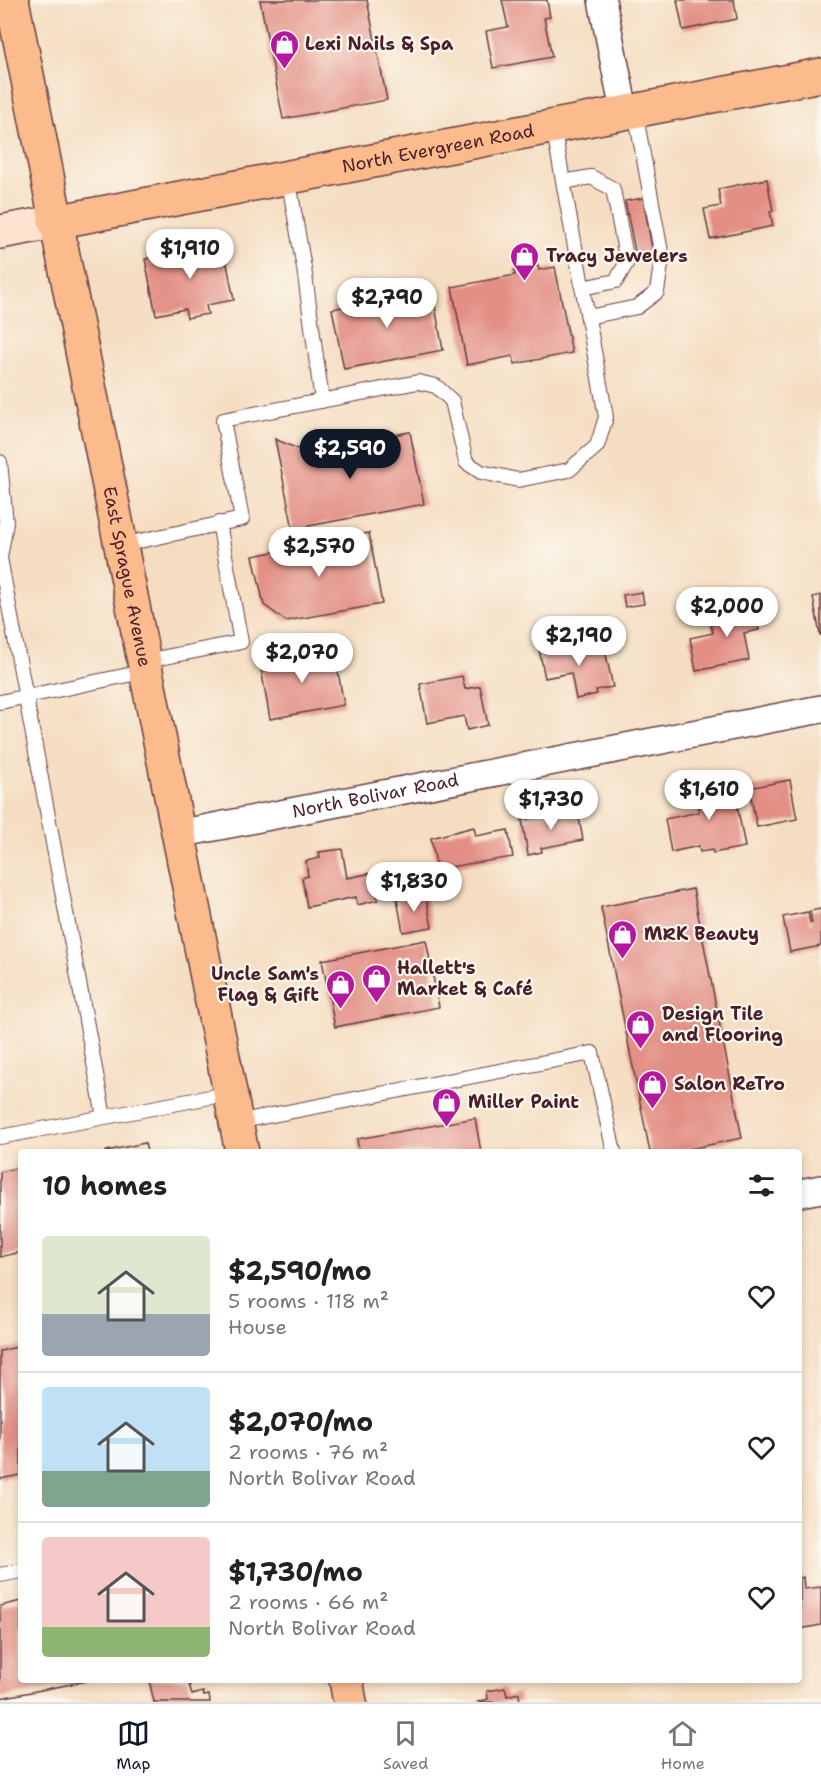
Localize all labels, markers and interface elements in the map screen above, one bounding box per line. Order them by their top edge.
shop icon: Lexi Nails & Spa [268,28,300,70]
place label: Lexi Nails & Spa [305,32,454,56]
street label: North Evergreen Road [340,118,536,179]
pin: $1,910 [141,229,239,280]
text: $1,910 [160,235,220,261]
shop icon: Tracy Jewelers [509,240,541,282]
place label: Tracy Jewelers [546,244,688,268]
pin: $2,790 [338,278,436,329]
text: $2,790 [351,284,423,310]
pin: $2,590 [301,429,399,480]
text: $2,590 [314,435,386,461]
street label: East Sprague Avenue [97,484,157,669]
pin: $2,570 [270,527,368,578]
text: $2,570 [283,533,355,559]
pin: $2,000 [678,587,776,638]
text: $2,000 [690,593,764,619]
pin: $2,190 [530,616,628,667]
text: $2,190 [545,622,613,648]
pin: $2,070 [253,633,351,684]
text: $2,070 [265,639,339,665]
street label: North Bolivar Road [290,768,461,824]
pin: $1,610 [660,770,758,821]
text: $1,610 [678,776,740,802]
pin: $1,730 [502,780,600,831]
text: $1,730 [518,786,584,812]
pin: $1,830 [365,862,463,913]
text: $1,830 [380,868,448,894]
shop icon: MRK Beauty [607,918,639,960]
place label: MRK Beauty [644,922,759,946]
place label: Hallett's Market & Café [397,956,533,1001]
place label: Uncle Sam's Flag & Gift [211,962,319,1007]
shop icon: Hallett's Market & Café [360,962,392,1004]
shop icon: Uncle Sam's Flag & Gift [324,968,356,1010]
place label: Design Tile and Flooring [662,1002,783,1047]
shop icon: Design Tile and Flooring [625,1008,657,1050]
shop icon: Salon ReTro [637,1068,669,1110]
place label: Salon ReTro [674,1072,785,1096]
shop icon: Miller Paint [431,1086,463,1128]
place label: Miller Paint [468,1090,579,1114]
text: 10 homes [42,1168,167,1203]
icon: filters [745,1169,778,1202]
text: $2,590/mo [228,1253,372,1288]
icon: home [90,1260,162,1332]
icon: heart [745,1280,778,1313]
text: 5 rooms · 118 m² [228,1288,389,1314]
text: House [228,1314,287,1340]
text: $2,070/mo [228,1404,373,1439]
icon: home [90,1411,162,1483]
icon: heart [745,1431,778,1464]
text: 2 rooms · 76 m² [228,1439,388,1465]
text: North Bolivar Road [228,1465,416,1491]
text: $1,730/mo [228,1554,363,1589]
icon: home [90,1561,162,1633]
icon: heart [745,1581,778,1614]
text: 2 rooms · 66 m² [228,1589,389,1615]
text: North Bolivar Road [228,1615,416,1641]
tab: Map [116,1717,150,1774]
tab: Saved [383,1717,428,1774]
tab: Home [661,1717,705,1774]

